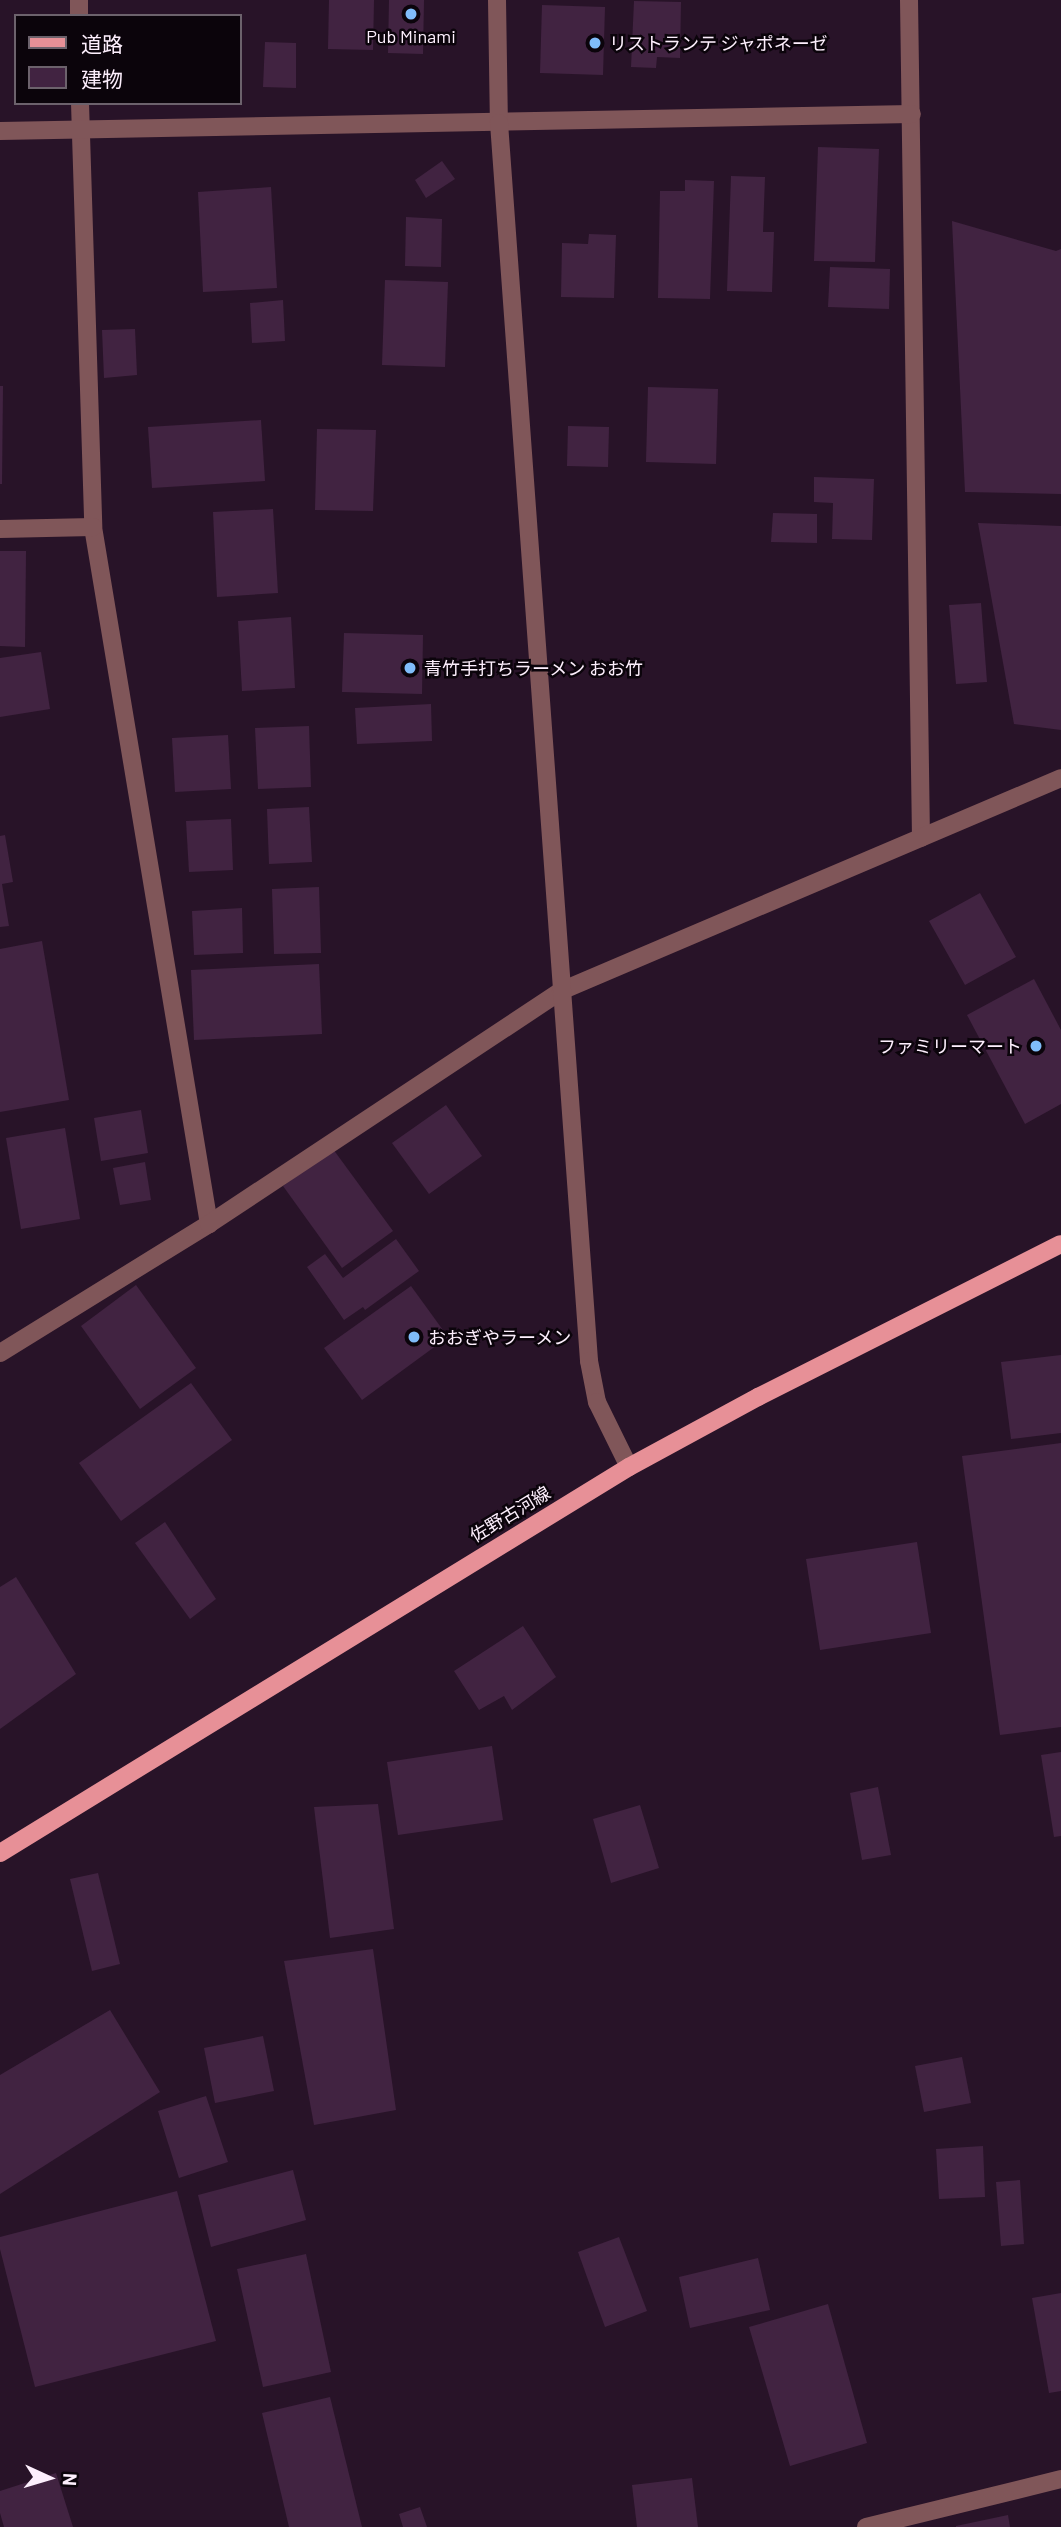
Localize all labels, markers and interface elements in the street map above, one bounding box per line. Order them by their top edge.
marker: Pub Minami [403,6,419,22]
legend [14,14,242,105]
place label: Pub Minami [366,25,456,47]
text: 道路 [81,31,123,56]
place label: リストランテ ジャポネーゼ [609,32,829,54]
marker: リストランテ ジャポネーゼ [587,35,603,51]
text: 建物 [81,66,123,91]
place label: 青竹手打ちラーメン おお竹 [424,657,644,679]
marker: 青竹手打ちラーメン おお竹 [402,660,418,676]
place label: ファミリーマート [878,1035,1022,1057]
marker: ファミリーマート [1028,1038,1044,1054]
place label: おおぎやラーメン [428,1326,572,1348]
marker: おおぎやラーメン [406,1329,422,1345]
street label: 佐野古河線 [466,1482,554,1546]
north arrow [14,2443,84,2513]
text: N [59,2472,82,2487]

